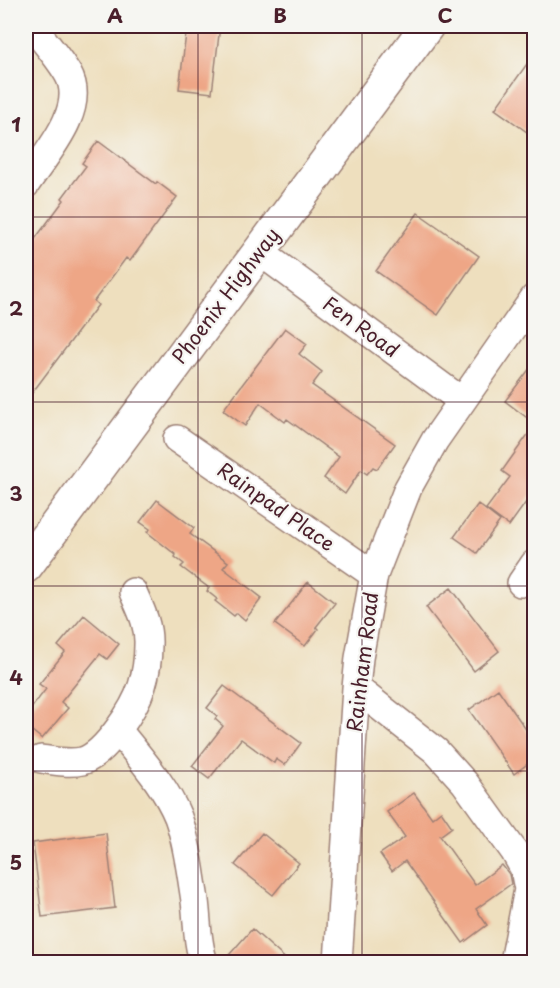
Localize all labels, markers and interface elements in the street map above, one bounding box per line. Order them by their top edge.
text: A [107,0,123,30]
text: B [273,0,287,30]
text: C [437,0,453,30]
text: 1 [11,109,21,139]
street label: Phoenix Highway [164,221,286,370]
street label: Fen Road [317,288,406,364]
text: 2 [9,293,23,323]
street label: Rainpad Place [211,454,342,558]
text: 3 [9,478,23,508]
street label: Rainham Road [339,590,385,734]
text: 4 [9,662,23,692]
text: 5 [10,847,22,877]

